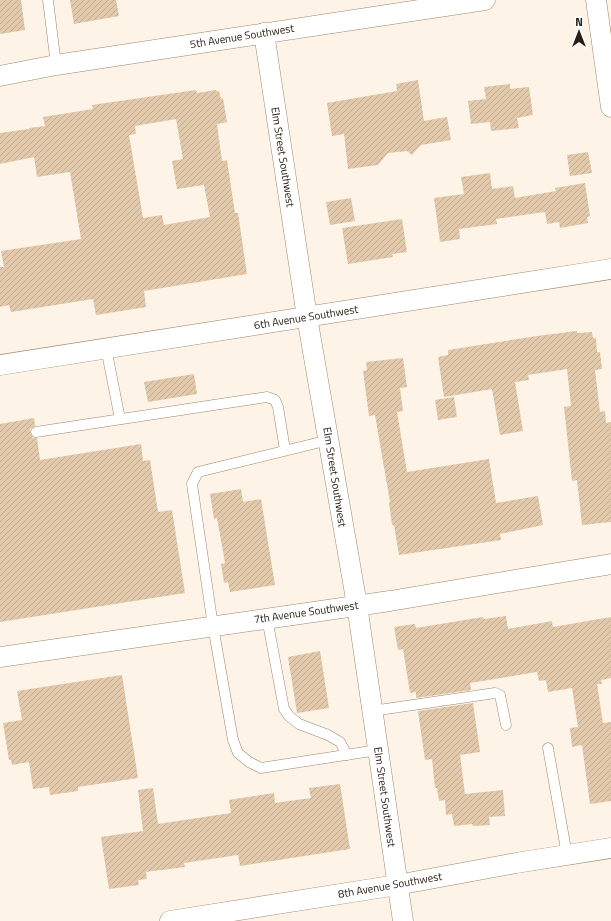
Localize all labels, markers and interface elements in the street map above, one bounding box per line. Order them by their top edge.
north arrow [559,12,599,52]
text: N [575,14,583,30]
street label: 5th Avenue Southwest [189,20,295,52]
street label: Elm Street Southwest [267,106,299,208]
street label: 6th Avenue Southwest [253,301,359,333]
street label: Elm Street Southwest [319,426,351,528]
street label: 7th Avenue Southwest [253,597,359,627]
street label: Elm Street Southwest [370,746,400,848]
street label: 8th Avenue Southwest [337,868,443,902]

